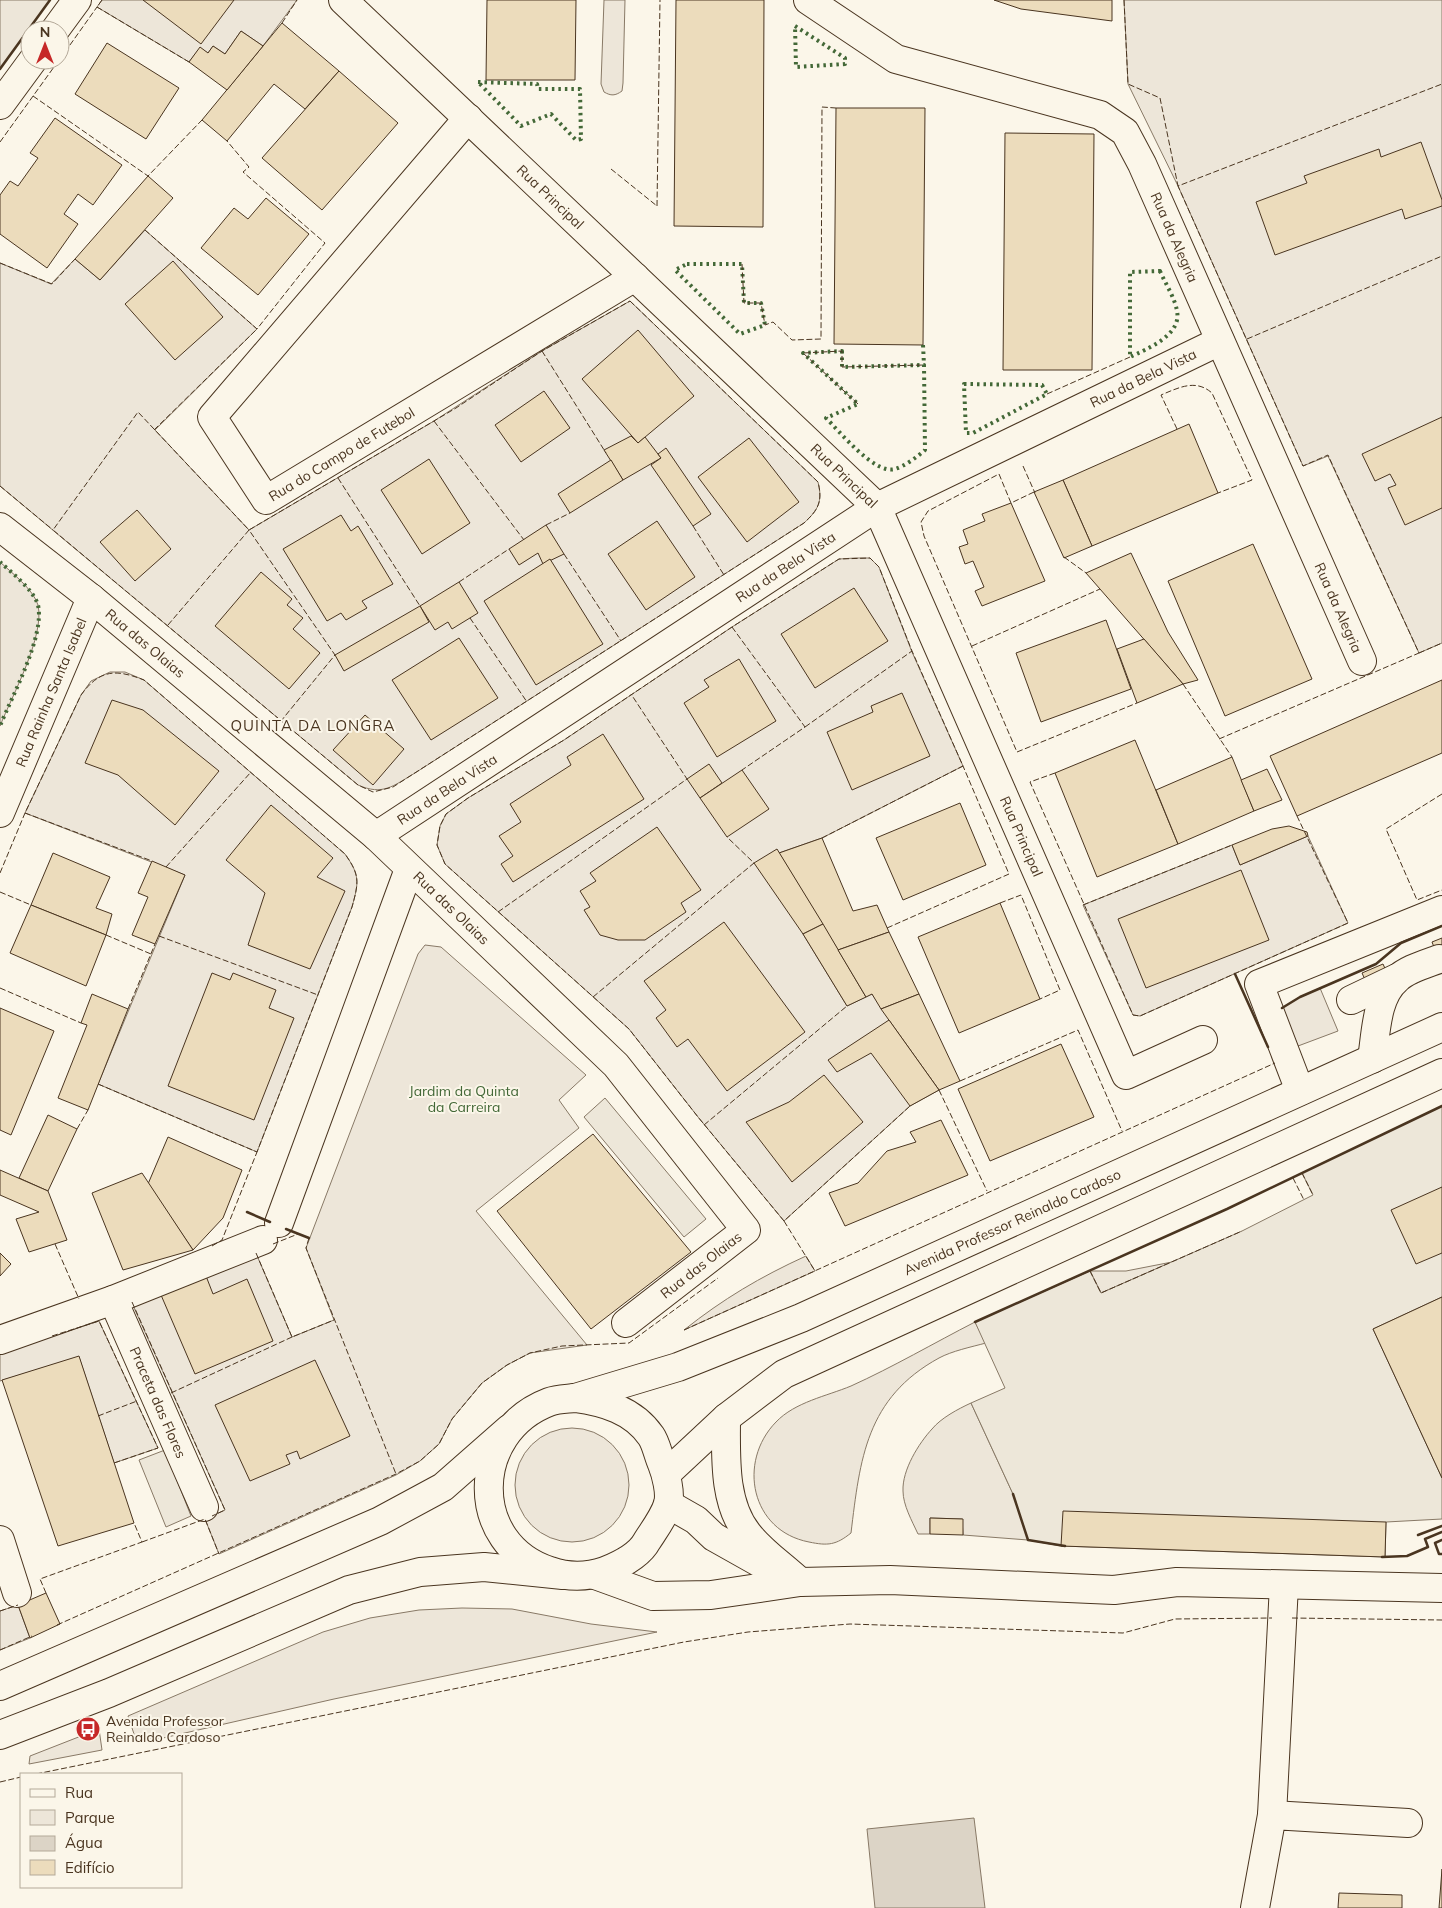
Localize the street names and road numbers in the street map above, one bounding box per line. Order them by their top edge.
street label: Rua Principal [513,161,588,233]
street label: Rua da Alegria [1147,189,1202,285]
street label: Rua da Bela Vista [1087,345,1199,412]
street label: Rua do Campo de Futebol [265,403,418,505]
street label: Rua Principal [807,440,881,512]
street label: Rua da Bela Vista [732,528,839,606]
street label: Rua da Alegria [1310,560,1366,655]
street label: Rua das Olaias [102,605,189,682]
street label: Rua Rainha Santa Isabel [11,615,91,770]
street label: Rua da Bela Vista [394,750,501,829]
street label: Rua Principal [996,793,1047,879]
street label: Rua das Olaias [410,867,493,949]
street label: Avenida Professor Reinaldo Cardoso [901,1165,1124,1279]
street label: Rua das Olaias [657,1228,745,1302]
street label: Praceta das Flores [126,1344,190,1461]

